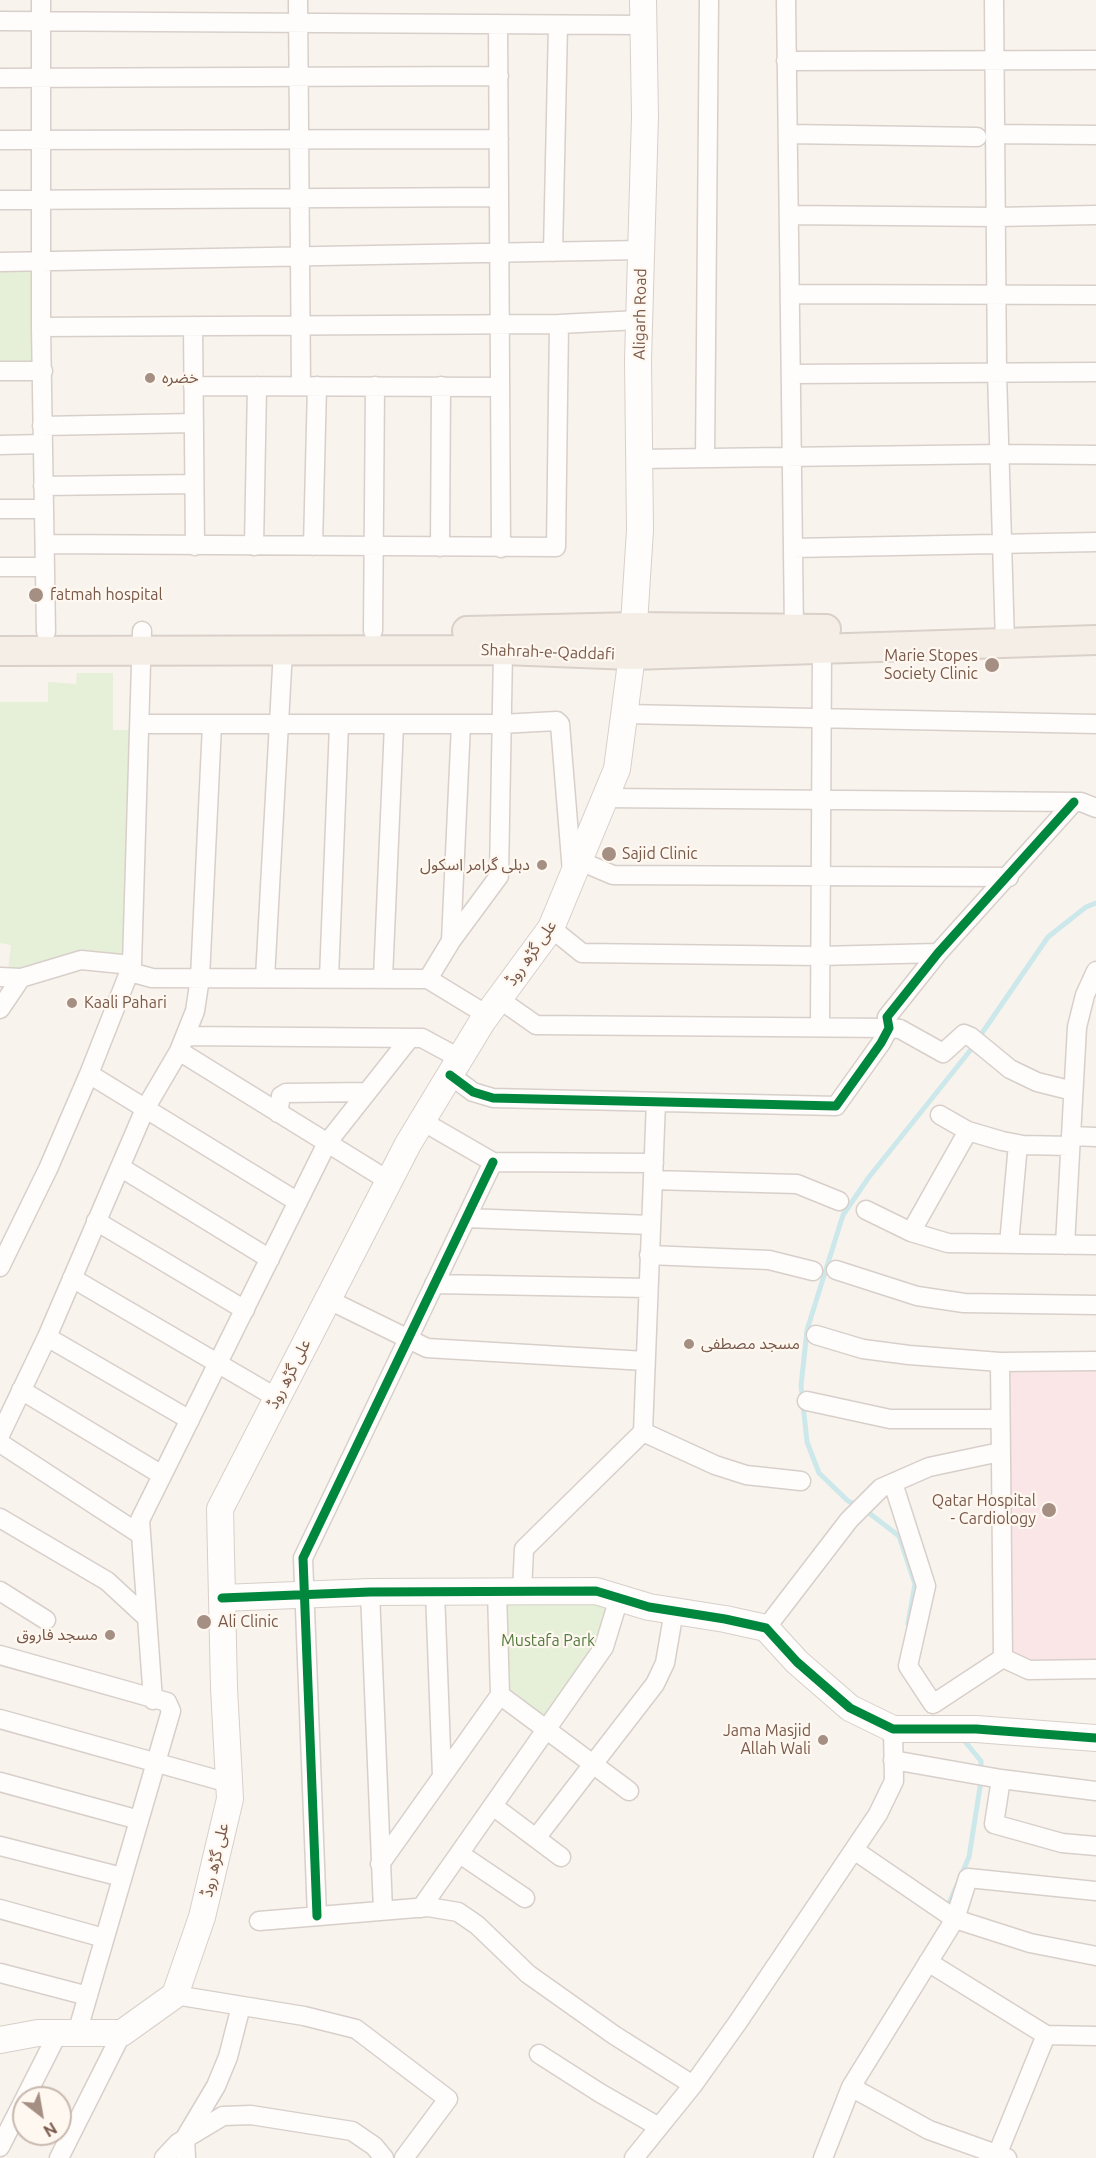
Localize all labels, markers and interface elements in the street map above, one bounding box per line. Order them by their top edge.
street label: Aligarh Road [630,268,650,360]
place label: خضرہ [162,368,199,388]
marker: خضرہ [143,371,157,385]
place label: fatmah hospital [50,585,163,605]
marker: fatmah hospital [27,586,45,604]
street label: Shahrah-e-Qaddafi [481,640,615,664]
place label: Marie Stopes Society Clinic [884,646,978,684]
marker: Marie Stopes Society Clinic [983,656,1001,674]
place label: Sajid Clinic [622,844,698,864]
marker: Sajid Clinic [600,845,618,863]
place label: دہلی گرامر اسکول [420,855,530,875]
marker: دہلی گرامر اسکول [535,858,549,872]
street label: علی گڑھ روڈ [501,917,561,989]
place label: Kaali Pahari [84,993,167,1013]
marker: Kaali Pahari [65,996,79,1010]
place label: مسجد مصطفی [701,1334,800,1354]
street label: علی گڑھ روڈ [263,1336,315,1412]
marker: مسجد مصطفی [682,1337,696,1351]
place label: Qatar Hospital - Cardiology [932,1491,1036,1529]
marker: Qatar Hospital - Cardiology [1040,1501,1058,1519]
place label: Ali Clinic [218,1612,278,1632]
marker: Ali Clinic [195,1613,213,1631]
place label: مسجد فاروق [16,1625,98,1645]
marker: مسجد فاروق [103,1628,117,1642]
park label: Mustafa Park [501,1631,595,1651]
place label: Jama Masjid Allah Wali [723,1721,811,1759]
marker: Jama Masjid Allah Wali [816,1733,830,1747]
street label: علی گڑھ روڈ [197,1821,233,1899]
north arrow [12,2086,72,2146]
text: N [40,2119,60,2141]

